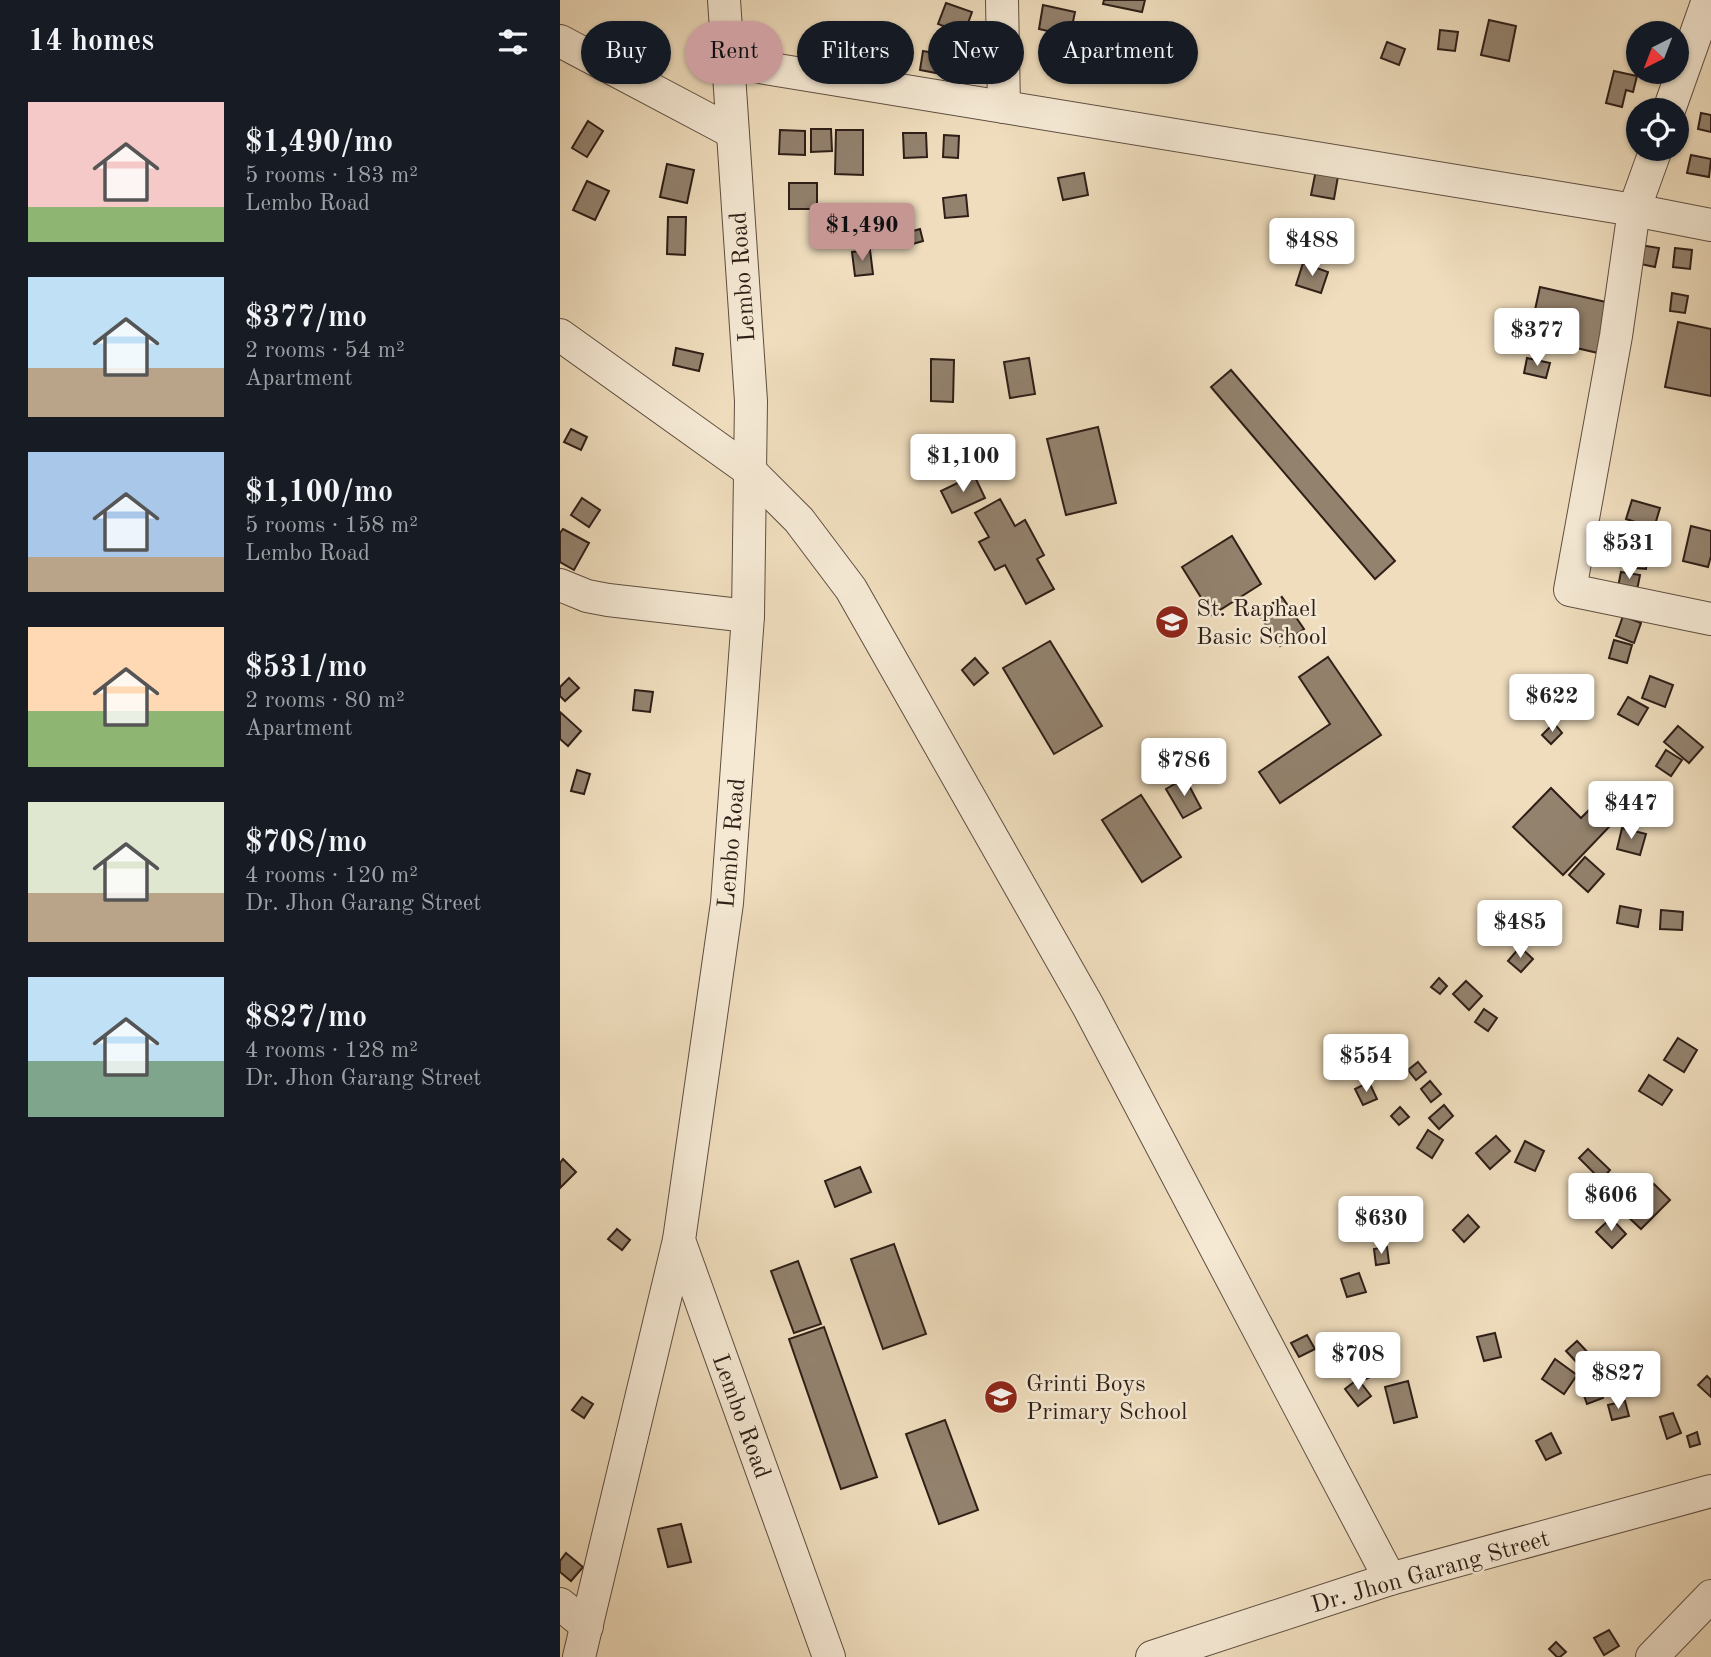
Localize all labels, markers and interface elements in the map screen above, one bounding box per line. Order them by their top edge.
chip: Buy [581,21,671,84]
chip: Rent [685,21,783,84]
chip: Filters [797,21,914,84]
chip: New [928,21,1024,84]
chip: Apartment [1038,21,1198,84]
north arrow [1626,21,1689,84]
map controls [1626,21,1689,161]
icon: filters [494,23,532,61]
text: 14 homes [28,27,154,57]
button: locate [1626,98,1689,161]
text: $1,490/mo [245,128,393,158]
icon: home [84,130,168,214]
text: 5 rooms · 183 m² [245,164,418,187]
text: Lembo Road [245,192,370,215]
pin: $1,490 [805,204,919,263]
street label: Lembo Road [727,211,761,343]
text: $1,490 [825,214,899,237]
pin: $488 [1271,218,1353,278]
text: $488 [1285,229,1339,252]
text: $377/mo [245,303,367,333]
icon: home [84,305,168,389]
pin: $377 [1496,308,1578,368]
text: $377 [1510,319,1564,342]
text: 2 rooms · 54 m² [245,339,405,362]
text: Apartment [245,367,353,390]
pin: $1,100 [906,434,1020,494]
text: $1,100 [926,445,1000,468]
text: $1,100/mo [245,478,393,508]
icon: home [84,480,168,564]
text: 5 rooms · 158 m² [245,514,418,537]
pin: $531 [1588,522,1670,581]
text: $531 [1602,532,1656,555]
text: Lembo Road [245,542,370,565]
place label: St. Raphael Basic School [1196,598,1327,650]
school or university icon: St. Raphael Basic School [1153,603,1191,641]
text: $531/mo [245,653,367,683]
icon: home [84,655,168,739]
pin: $622 [1511,674,1593,734]
text: $622 [1525,685,1579,708]
text: 2 rooms · 80 m² [245,689,405,712]
text: Apartment [245,717,353,740]
pin: $786 [1143,738,1225,798]
text: $786 [1157,749,1211,772]
street label: Lembo Road [715,777,751,909]
pin: $447 [1590,782,1672,841]
text: $447 [1604,792,1658,815]
text: $708/mo [245,828,367,858]
icon: home [84,830,168,914]
text: 4 rooms · 120 m² [245,864,418,887]
text: Dr. Jhon Garang Street [245,892,481,915]
pin: $485 [1479,900,1561,960]
text: $485 [1493,911,1547,934]
text: $827/mo [245,1003,367,1033]
icon: home [84,1005,168,1089]
pin: $554 [1325,1034,1407,1094]
text: 4 rooms · 128 m² [245,1039,418,1062]
text: $554 [1339,1045,1393,1068]
text: Dr. Jhon Garang Street [245,1067,481,1090]
pin: $606 [1570,1174,1652,1233]
text: $606 [1584,1184,1638,1207]
pin: $630 [1340,1196,1422,1256]
text: $630 [1354,1207,1408,1230]
pin: $708 [1317,1332,1399,1392]
text: $708 [1331,1343,1385,1366]
street label: Lembo Road [707,1351,774,1482]
pin: $827 [1577,1352,1659,1411]
text: $827 [1591,1362,1645,1385]
place label: Grinti Boys Primary School [1026,1373,1188,1425]
school or university icon: Grinti Boys Primary School [982,1378,1020,1416]
street label: Dr. Jhon Garang Street [1309,1527,1552,1618]

